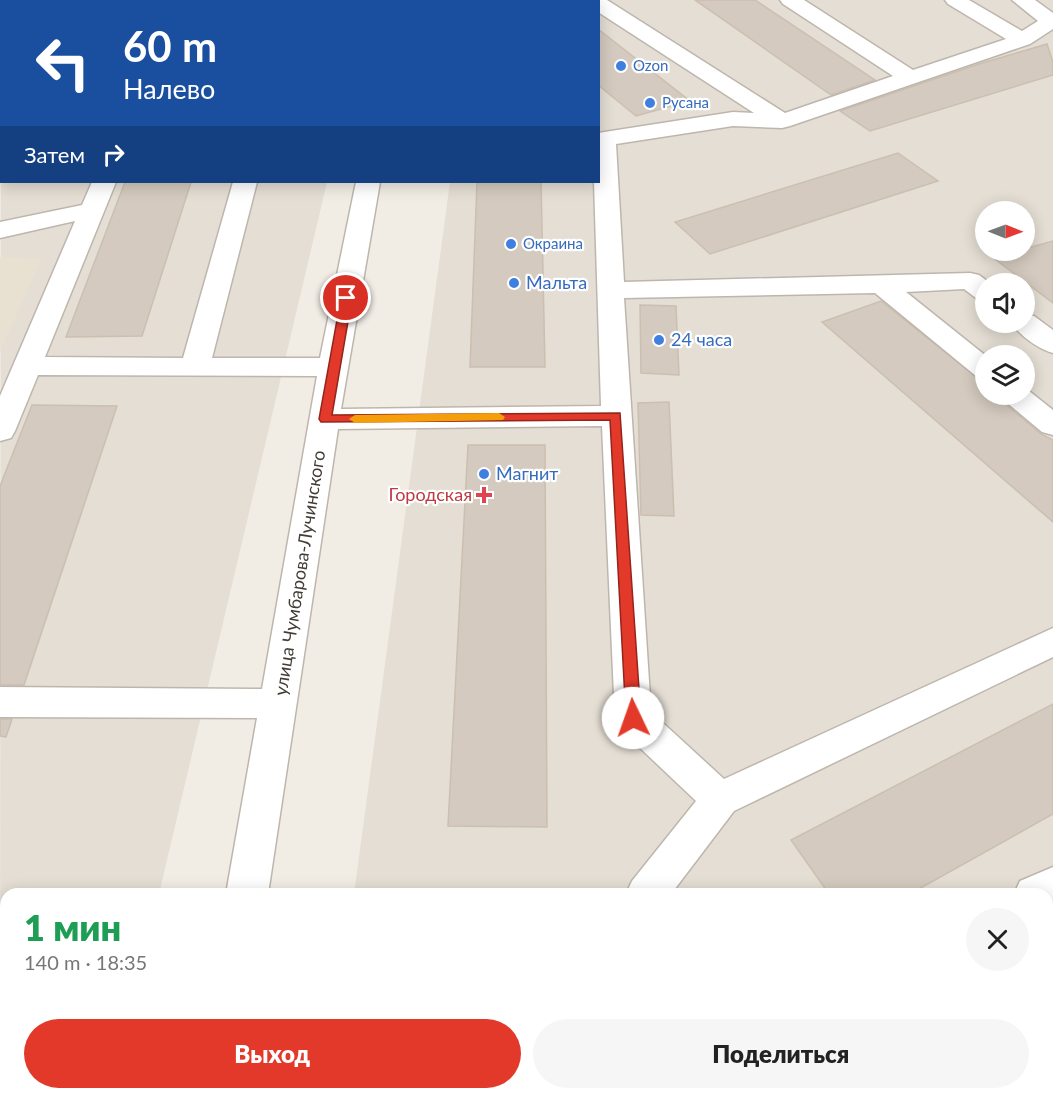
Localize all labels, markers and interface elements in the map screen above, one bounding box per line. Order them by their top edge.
text: 60 m [123,21,217,71]
icon: left [24,24,102,102]
place label: Ozon [633,56,668,74]
marker: Ozon [614,59,628,73]
text: Налево [123,72,215,105]
place label: Русана [662,93,709,111]
marker: Русана [643,96,657,110]
icon: right [97,138,130,171]
text: Затем [24,141,85,168]
north arrow [975,201,1035,261]
map controls [975,201,1035,405]
place label: Окраина [523,234,583,252]
marker: Окраина [504,237,518,251]
place label: Мальта [526,271,587,293]
pin [320,272,371,323]
button: sound [975,273,1035,333]
marker: Мальта [507,276,521,290]
icon: arrive [329,281,362,314]
place label: 24 часа [671,328,732,350]
marker: 24 часа [652,333,666,347]
button: layers [975,345,1035,405]
street label: улица Чумбарова-Лучинского [269,449,329,697]
place label: Магнит [496,462,558,484]
marker: Магнит [477,467,491,481]
place label: Городская [389,483,472,505]
marker: Городская [477,488,491,502]
position arrow [601,686,665,750]
text: 1 мин [24,905,121,949]
button: close [966,908,1029,971]
text: 140 m · 18:35 [24,950,147,974]
button: Выход [24,1019,521,1088]
button: Поделиться [533,1019,1029,1088]

